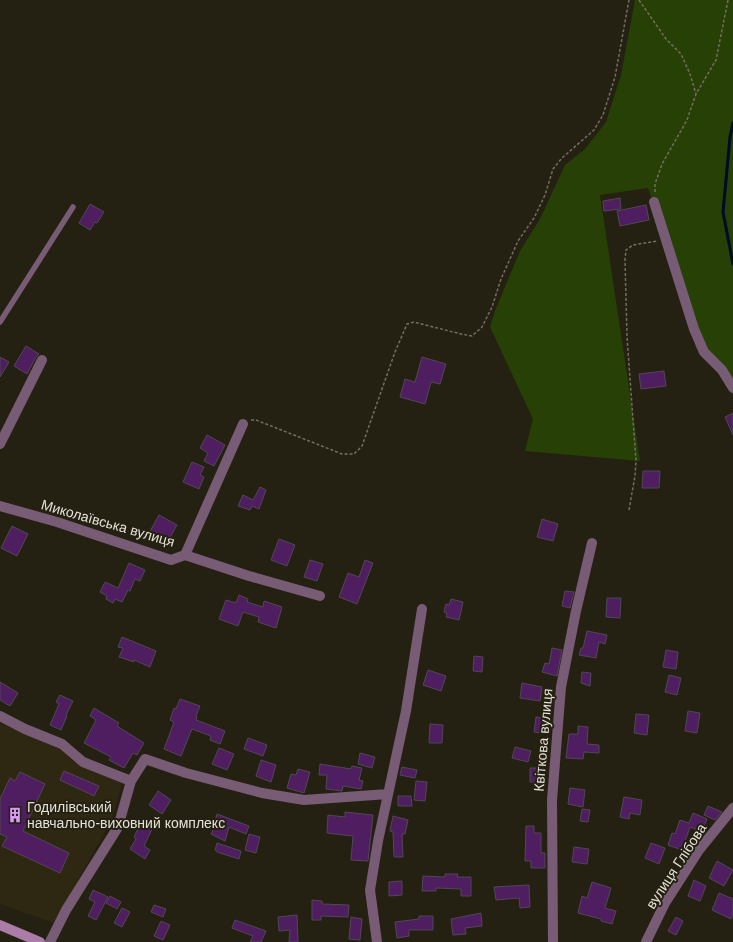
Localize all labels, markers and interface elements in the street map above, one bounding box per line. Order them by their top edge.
street label: Миколаївська вулиця [39,496,177,550]
street label: Квіткова вулиця [531,688,555,792]
place label: Годилівський навчально-виховний комплекс [27,799,225,831]
building icon: Годилівський навчально-виховний комплекс [6,806,24,824]
street label: вулиця Глібова [643,820,710,912]

